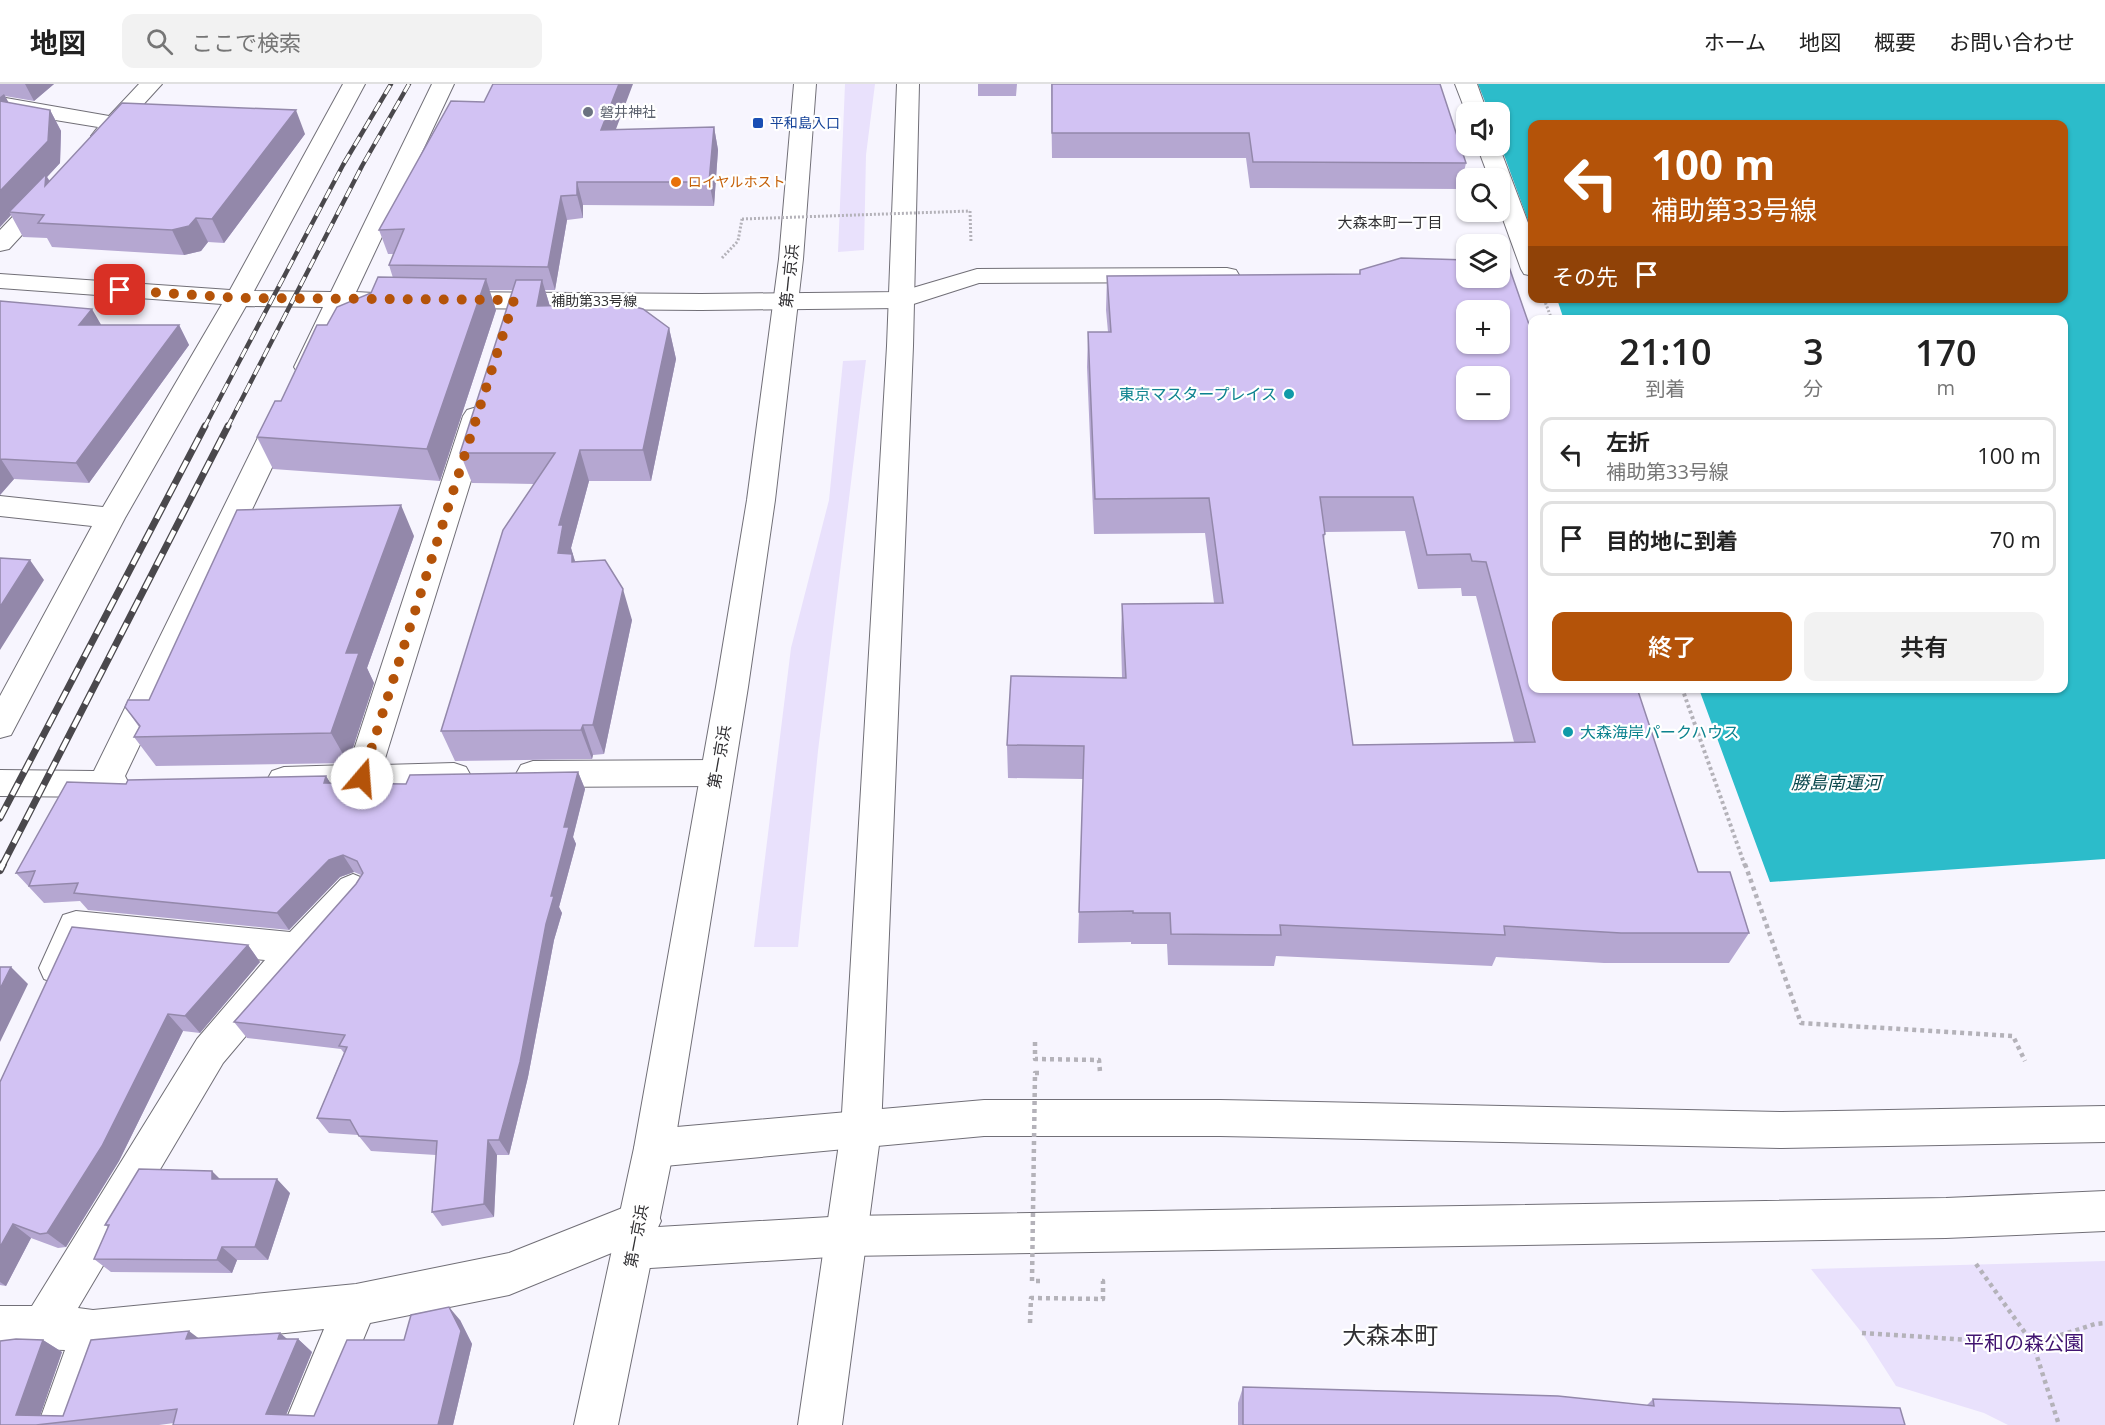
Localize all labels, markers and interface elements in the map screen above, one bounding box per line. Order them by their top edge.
search box [122,14,542,68]
text: 地図 [30,23,86,61]
icon: search [143,25,176,58]
text: ここで検索 [191,27,301,57]
text: ホーム [1704,28,1766,56]
text: 地図 [1799,28,1841,56]
text: 概要 [1874,28,1916,56]
text: お問い合わせ [1949,28,2075,56]
place label: 磐井神社 [600,102,656,121]
map controls [1456,102,1510,420]
button: sound [1456,102,1510,156]
marker: 磐井神社 [581,105,595,119]
place label: 平和島入口 [770,113,840,132]
marker: 平和島入口 [751,116,765,130]
text: 100 m [1651,135,1775,192]
icon: left [1552,144,1630,222]
button: search [1456,168,1510,222]
place label: ロイヤルホスト [688,172,786,191]
marker: ロイヤルホスト [669,175,683,189]
text: 補助第33号線 [1651,191,1817,228]
district label: 大森本町一丁目 [1337,212,1443,232]
button: layers [1456,234,1510,288]
street label: 第一京浜 [775,243,803,309]
icon: arrive [1630,258,1663,291]
text: その先 [1552,261,1618,291]
pin [94,264,145,315]
icon: arrive [103,273,136,306]
street label: 補助第33号線 [551,291,637,310]
button: + [1456,300,1510,354]
text: 21:10 [1619,327,1712,376]
text: 3 [1803,327,1824,376]
text: 170 [1915,328,1977,377]
button: − [1456,366,1510,420]
text: m [1937,374,1955,401]
text: 到着 [1645,375,1685,402]
text: 分 [1803,375,1823,402]
place label: 東京マスタープレイス [1118,383,1277,405]
marker: 東京マスタープレイス [1282,387,1296,401]
text: 左折 [1606,426,1650,456]
icon: left [1555,438,1588,471]
text: 100 m [1977,440,2041,470]
text: 補助第33号線 [1606,458,1729,485]
icon: arrive [1555,522,1588,555]
text: 70 m [1990,524,2041,554]
text: 目的地に到着 [1606,525,1738,555]
button: 終了 [1552,612,1792,681]
button: 共有 [1804,612,2044,681]
place label: 大森海岸パークハウス [1580,721,1739,743]
street label: 第一京浜 [703,724,735,790]
marker: 大森海岸パークハウス [1561,725,1575,739]
position arrow [330,746,394,810]
water label: 勝島南運河 [1791,770,1884,794]
street label: 第一京浜 [619,1202,653,1270]
district label: 大森本町 [1342,1318,1438,1351]
park label: 平和の森公園 [1964,1329,2084,1356]

